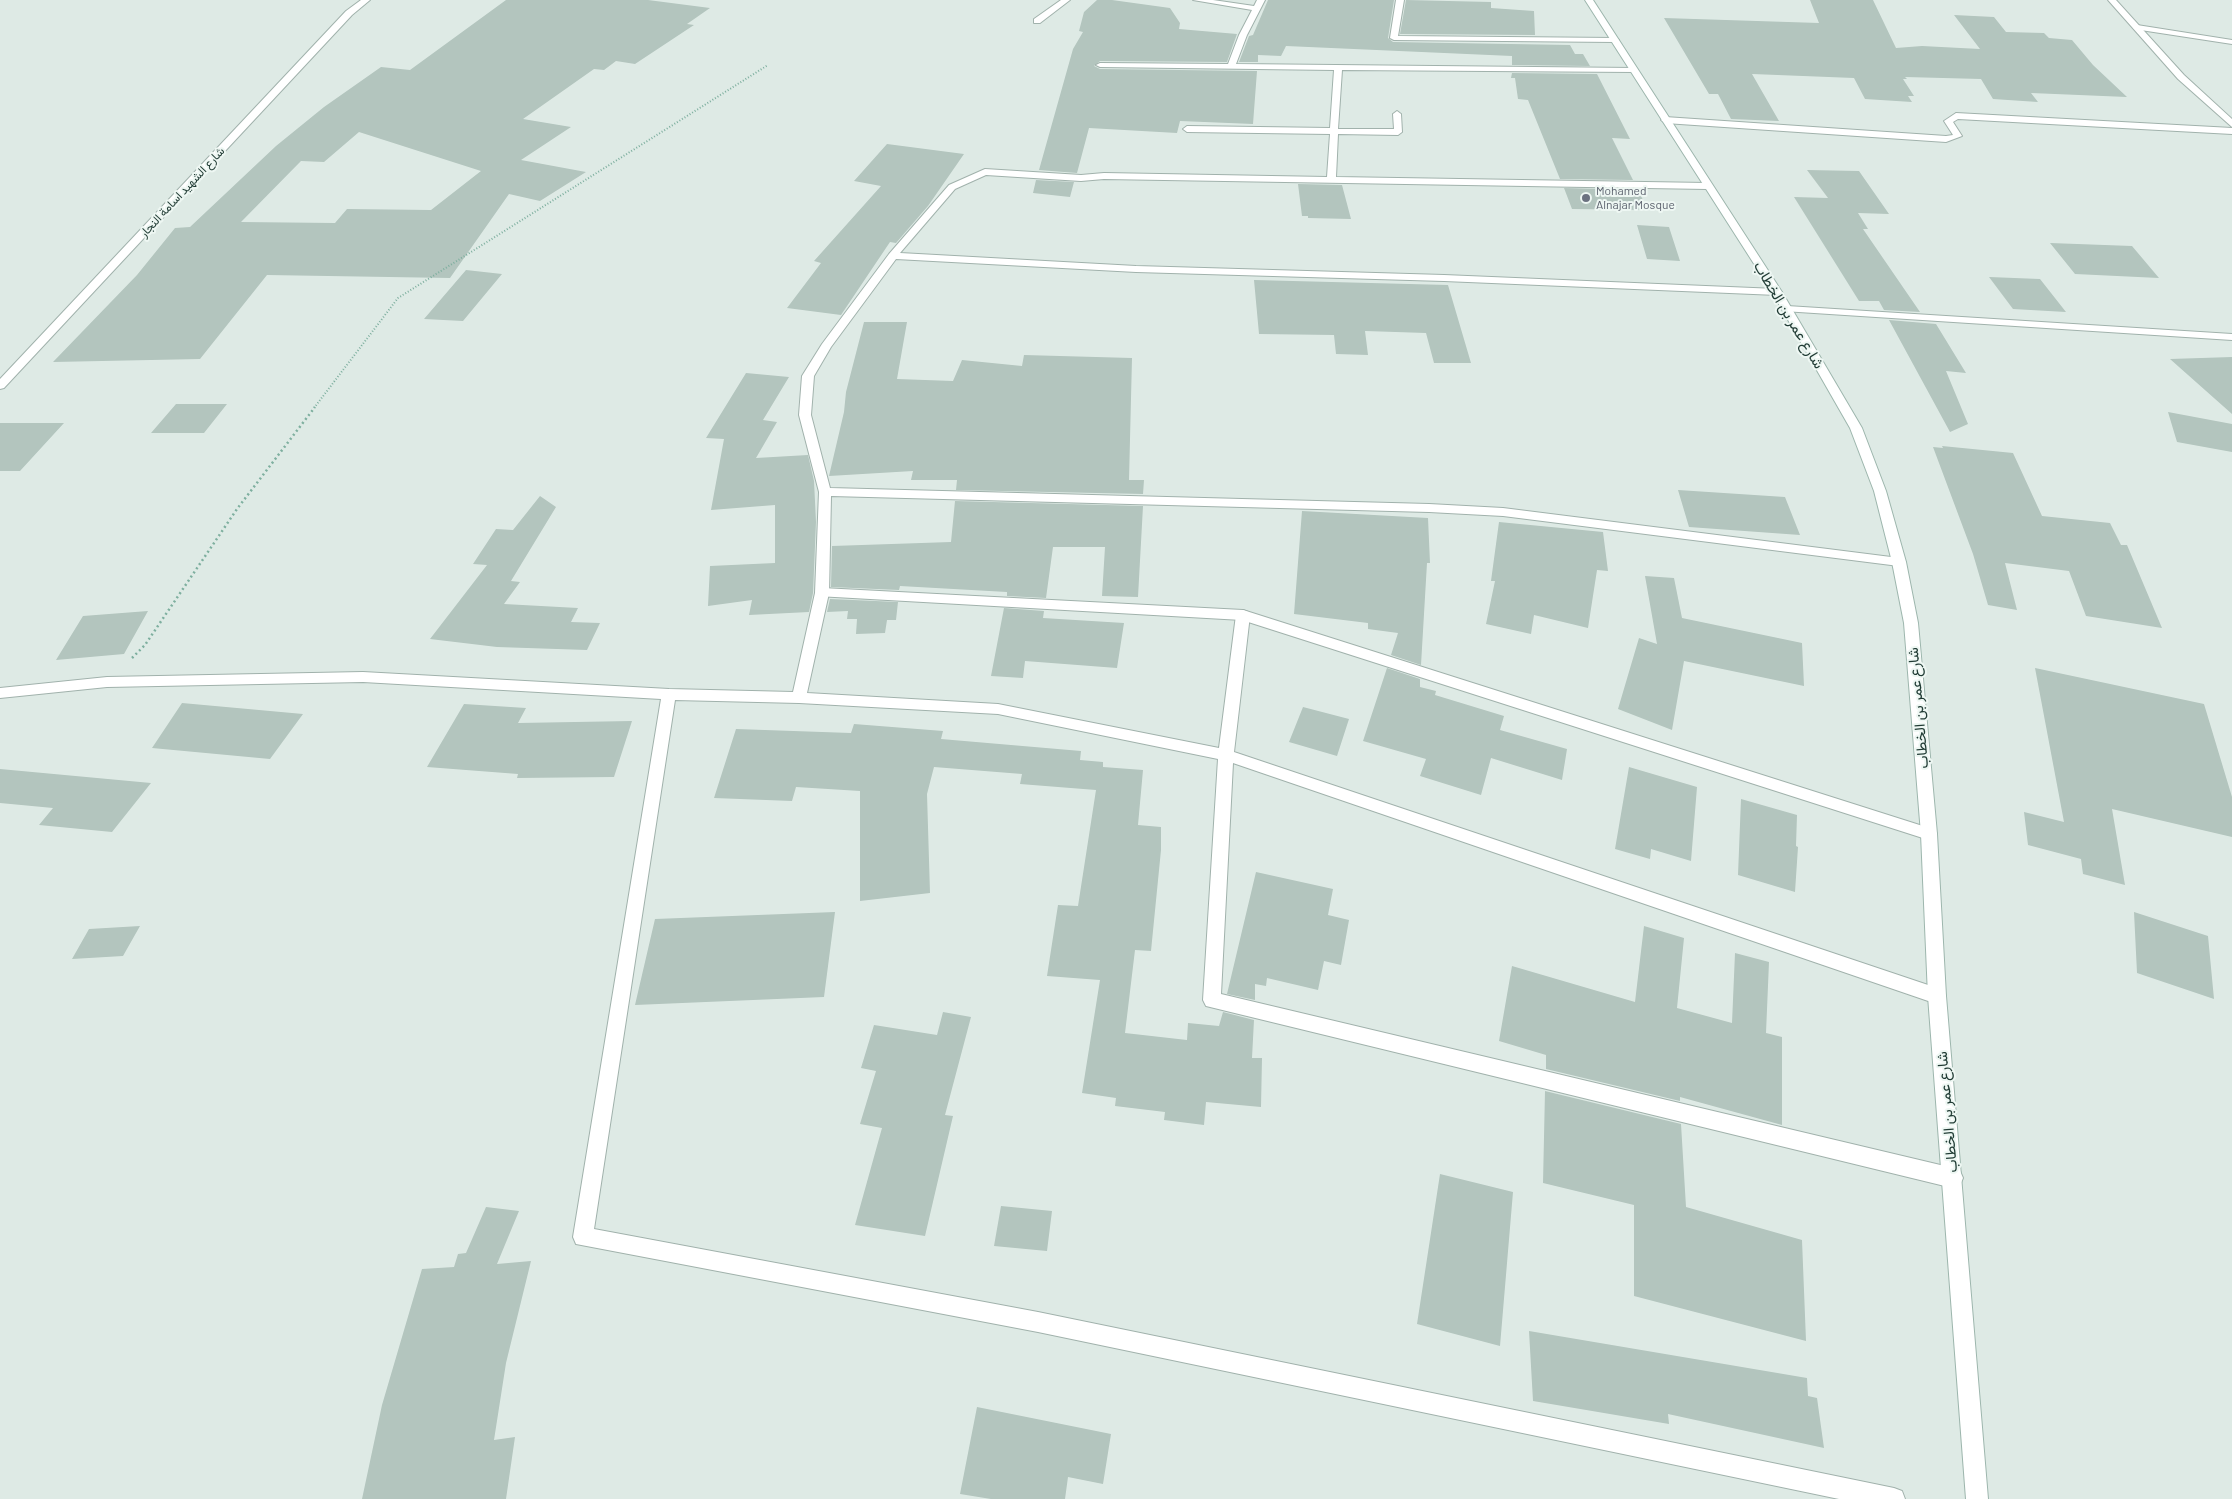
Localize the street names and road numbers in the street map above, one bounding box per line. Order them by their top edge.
street label: شارع الشهيد اسامة النجار [136,144,228,240]
street label: شارع عمر بن الخطاب [1750,258,1828,372]
street label: شارع عمر بن الخطاب [1904,647,1932,769]
street label: شارع عمر بن الخطاب [1933,1051,1961,1173]

